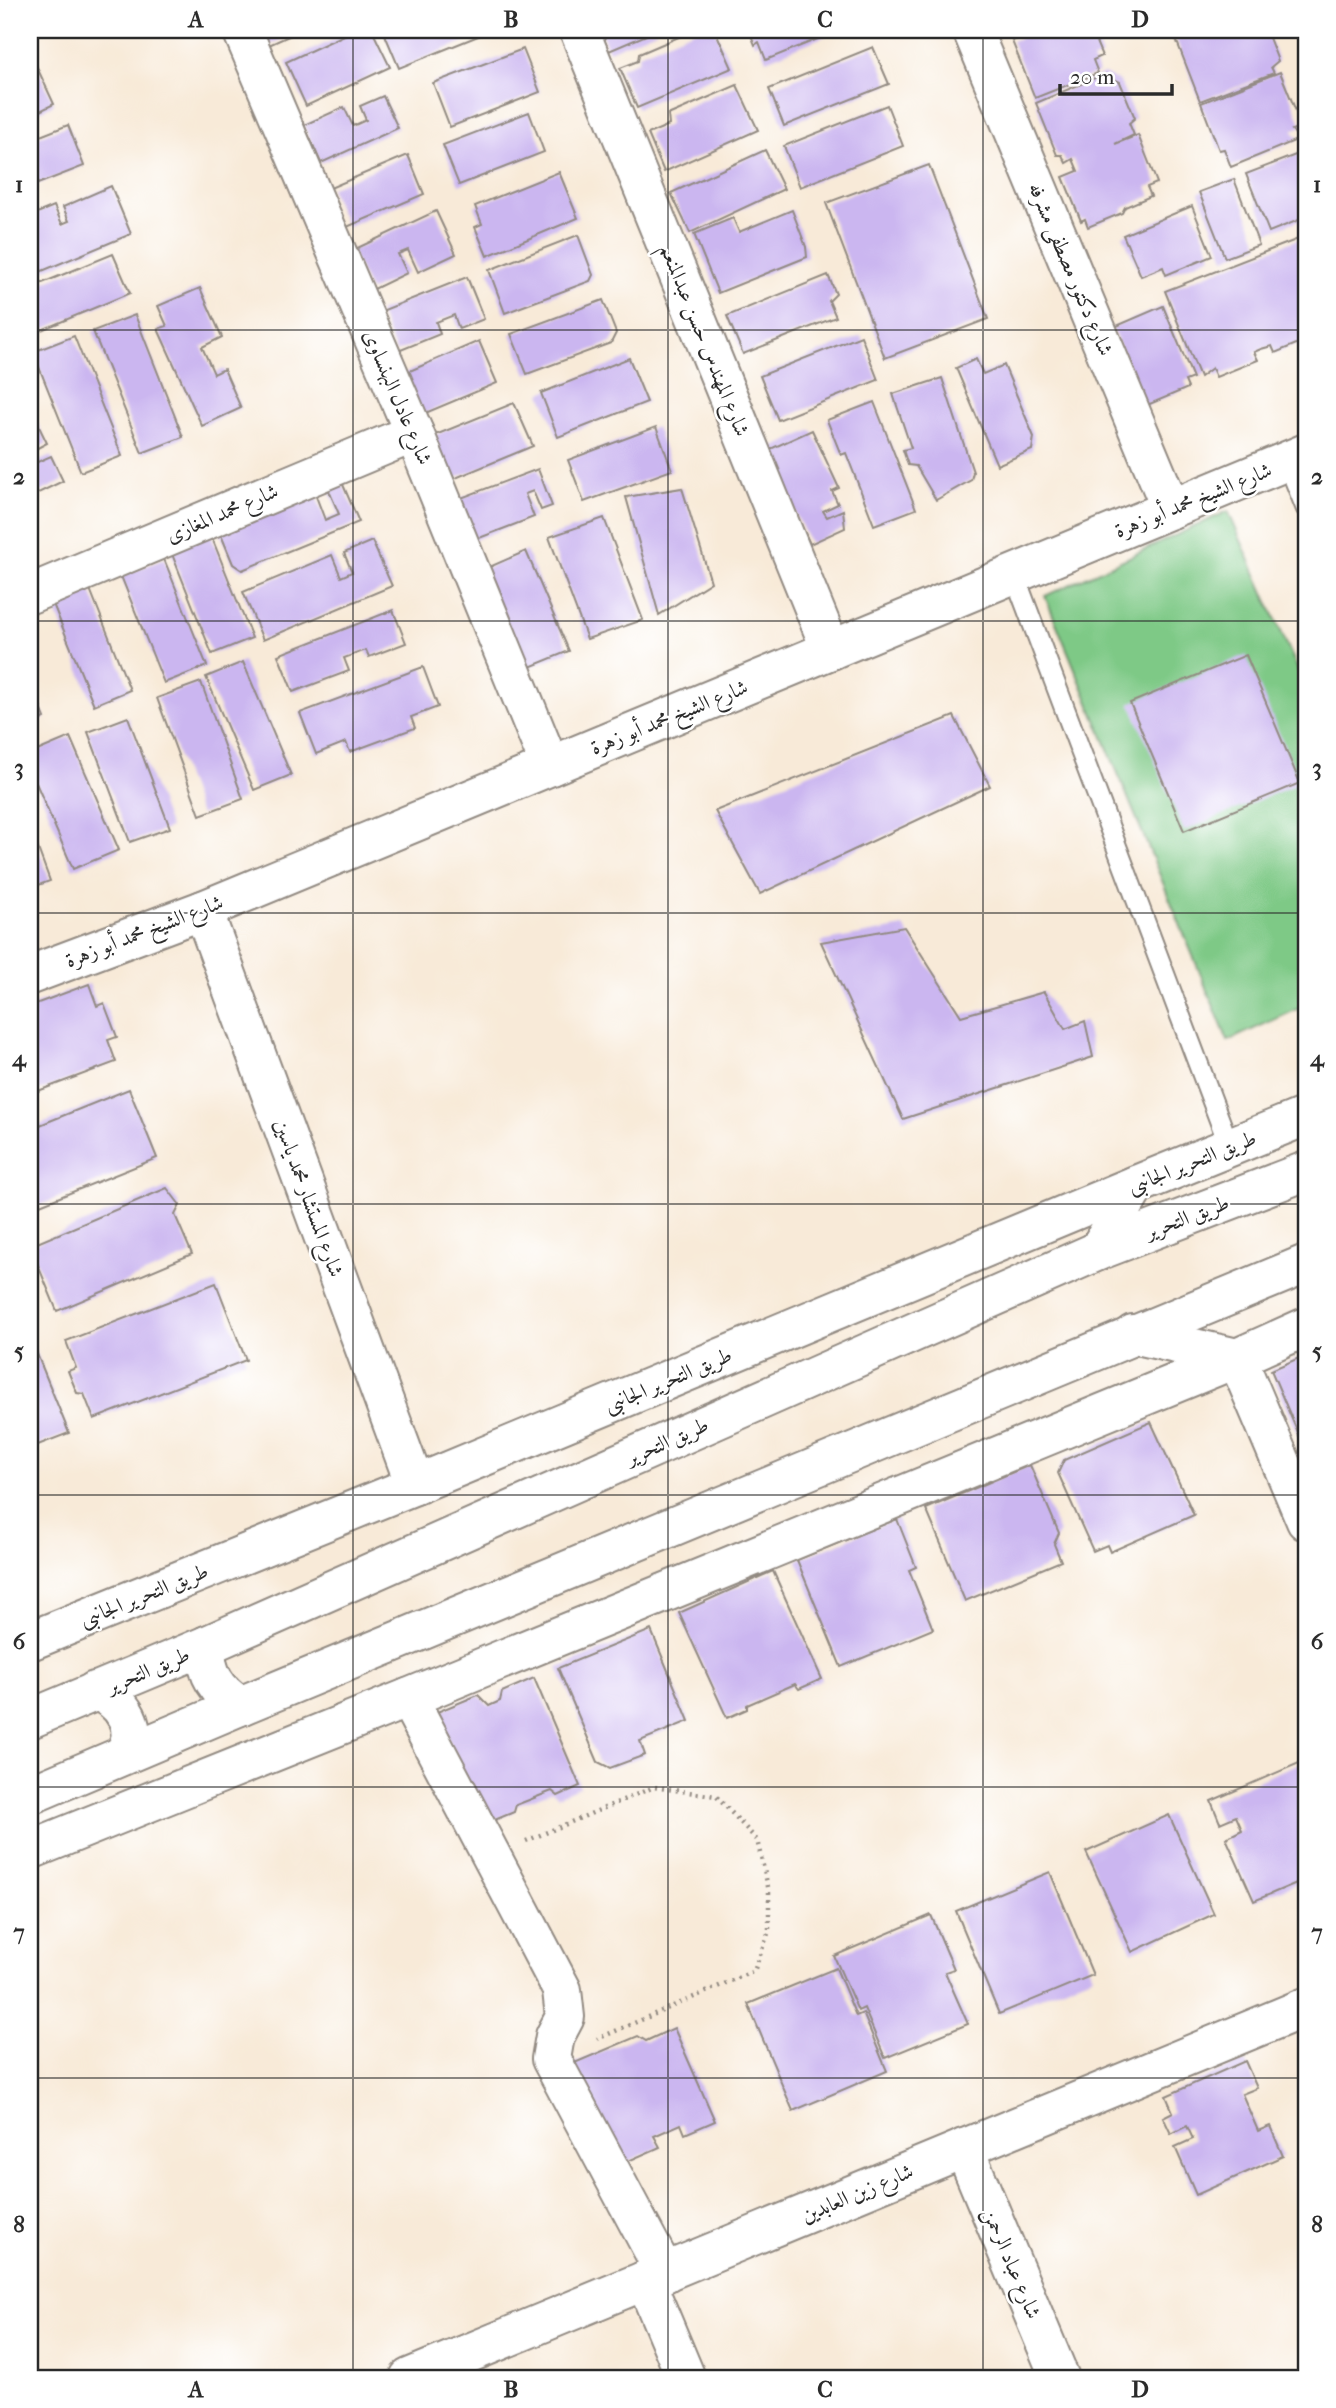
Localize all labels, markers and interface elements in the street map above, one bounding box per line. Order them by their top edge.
text: A [187,6,205,33]
text: B [504,6,519,33]
text: C [817,6,833,33]
text: D [1131,6,1149,33]
scale bar [1060,52,1172,96]
text: 20 m [1070,65,1115,89]
text: 1 [15,171,23,198]
text: 1 [1313,171,1321,198]
street label: شارع دكتور مصطفى مشرفه [1018,179,1118,361]
street label: شارع المهندس حسن عبدالمنعم [648,240,755,443]
street label: شارع عادل البهنساوى [353,326,437,471]
street label: شارع الشيخ محمد أبو زهرة [1110,455,1278,549]
text: 2 [13,463,25,490]
text: 2 [1311,463,1323,490]
street label: شارع محمد المغازى [162,479,284,553]
street label: شارع الشيخ محمد أبو زهرة [586,672,754,766]
text: 3 [14,754,24,781]
text: 3 [1312,754,1322,781]
street label: شارع الشيخ محمد أبو زهرة [61,887,229,979]
text: 4 [11,1045,27,1072]
text: 4 [1309,1045,1325,1072]
street label: شارع المستشار محمد ياسين [264,1116,349,1282]
street label: طريق التحرير الجانبى [1124,1125,1261,1201]
street label: طريق التحرير [1140,1190,1233,1246]
text: 5 [14,1337,24,1364]
text: 5 [1312,1337,1322,1364]
street label: طريق التحرير الجانبى [600,1342,737,1420]
street label: طريق التحرير [620,1412,712,1472]
street label: طريق التحرير الجانبى [76,1558,213,1634]
text: 6 [13,1628,26,1655]
text: 6 [1311,1628,1324,1655]
street label: طريق التحرير [101,1642,194,1700]
text: 7 [12,1919,25,1946]
text: 7 [1310,1919,1323,1946]
street label: شارع زين العابدين [797,2159,919,2233]
street label: شارع عباد الرحمن [972,2204,1046,2325]
text: 8 [13,2211,25,2238]
text: 8 [1311,2211,1323,2238]
text: A [187,2376,205,2403]
text: B [504,2376,519,2403]
text: C [817,2376,833,2403]
text: D [1131,2376,1149,2403]

